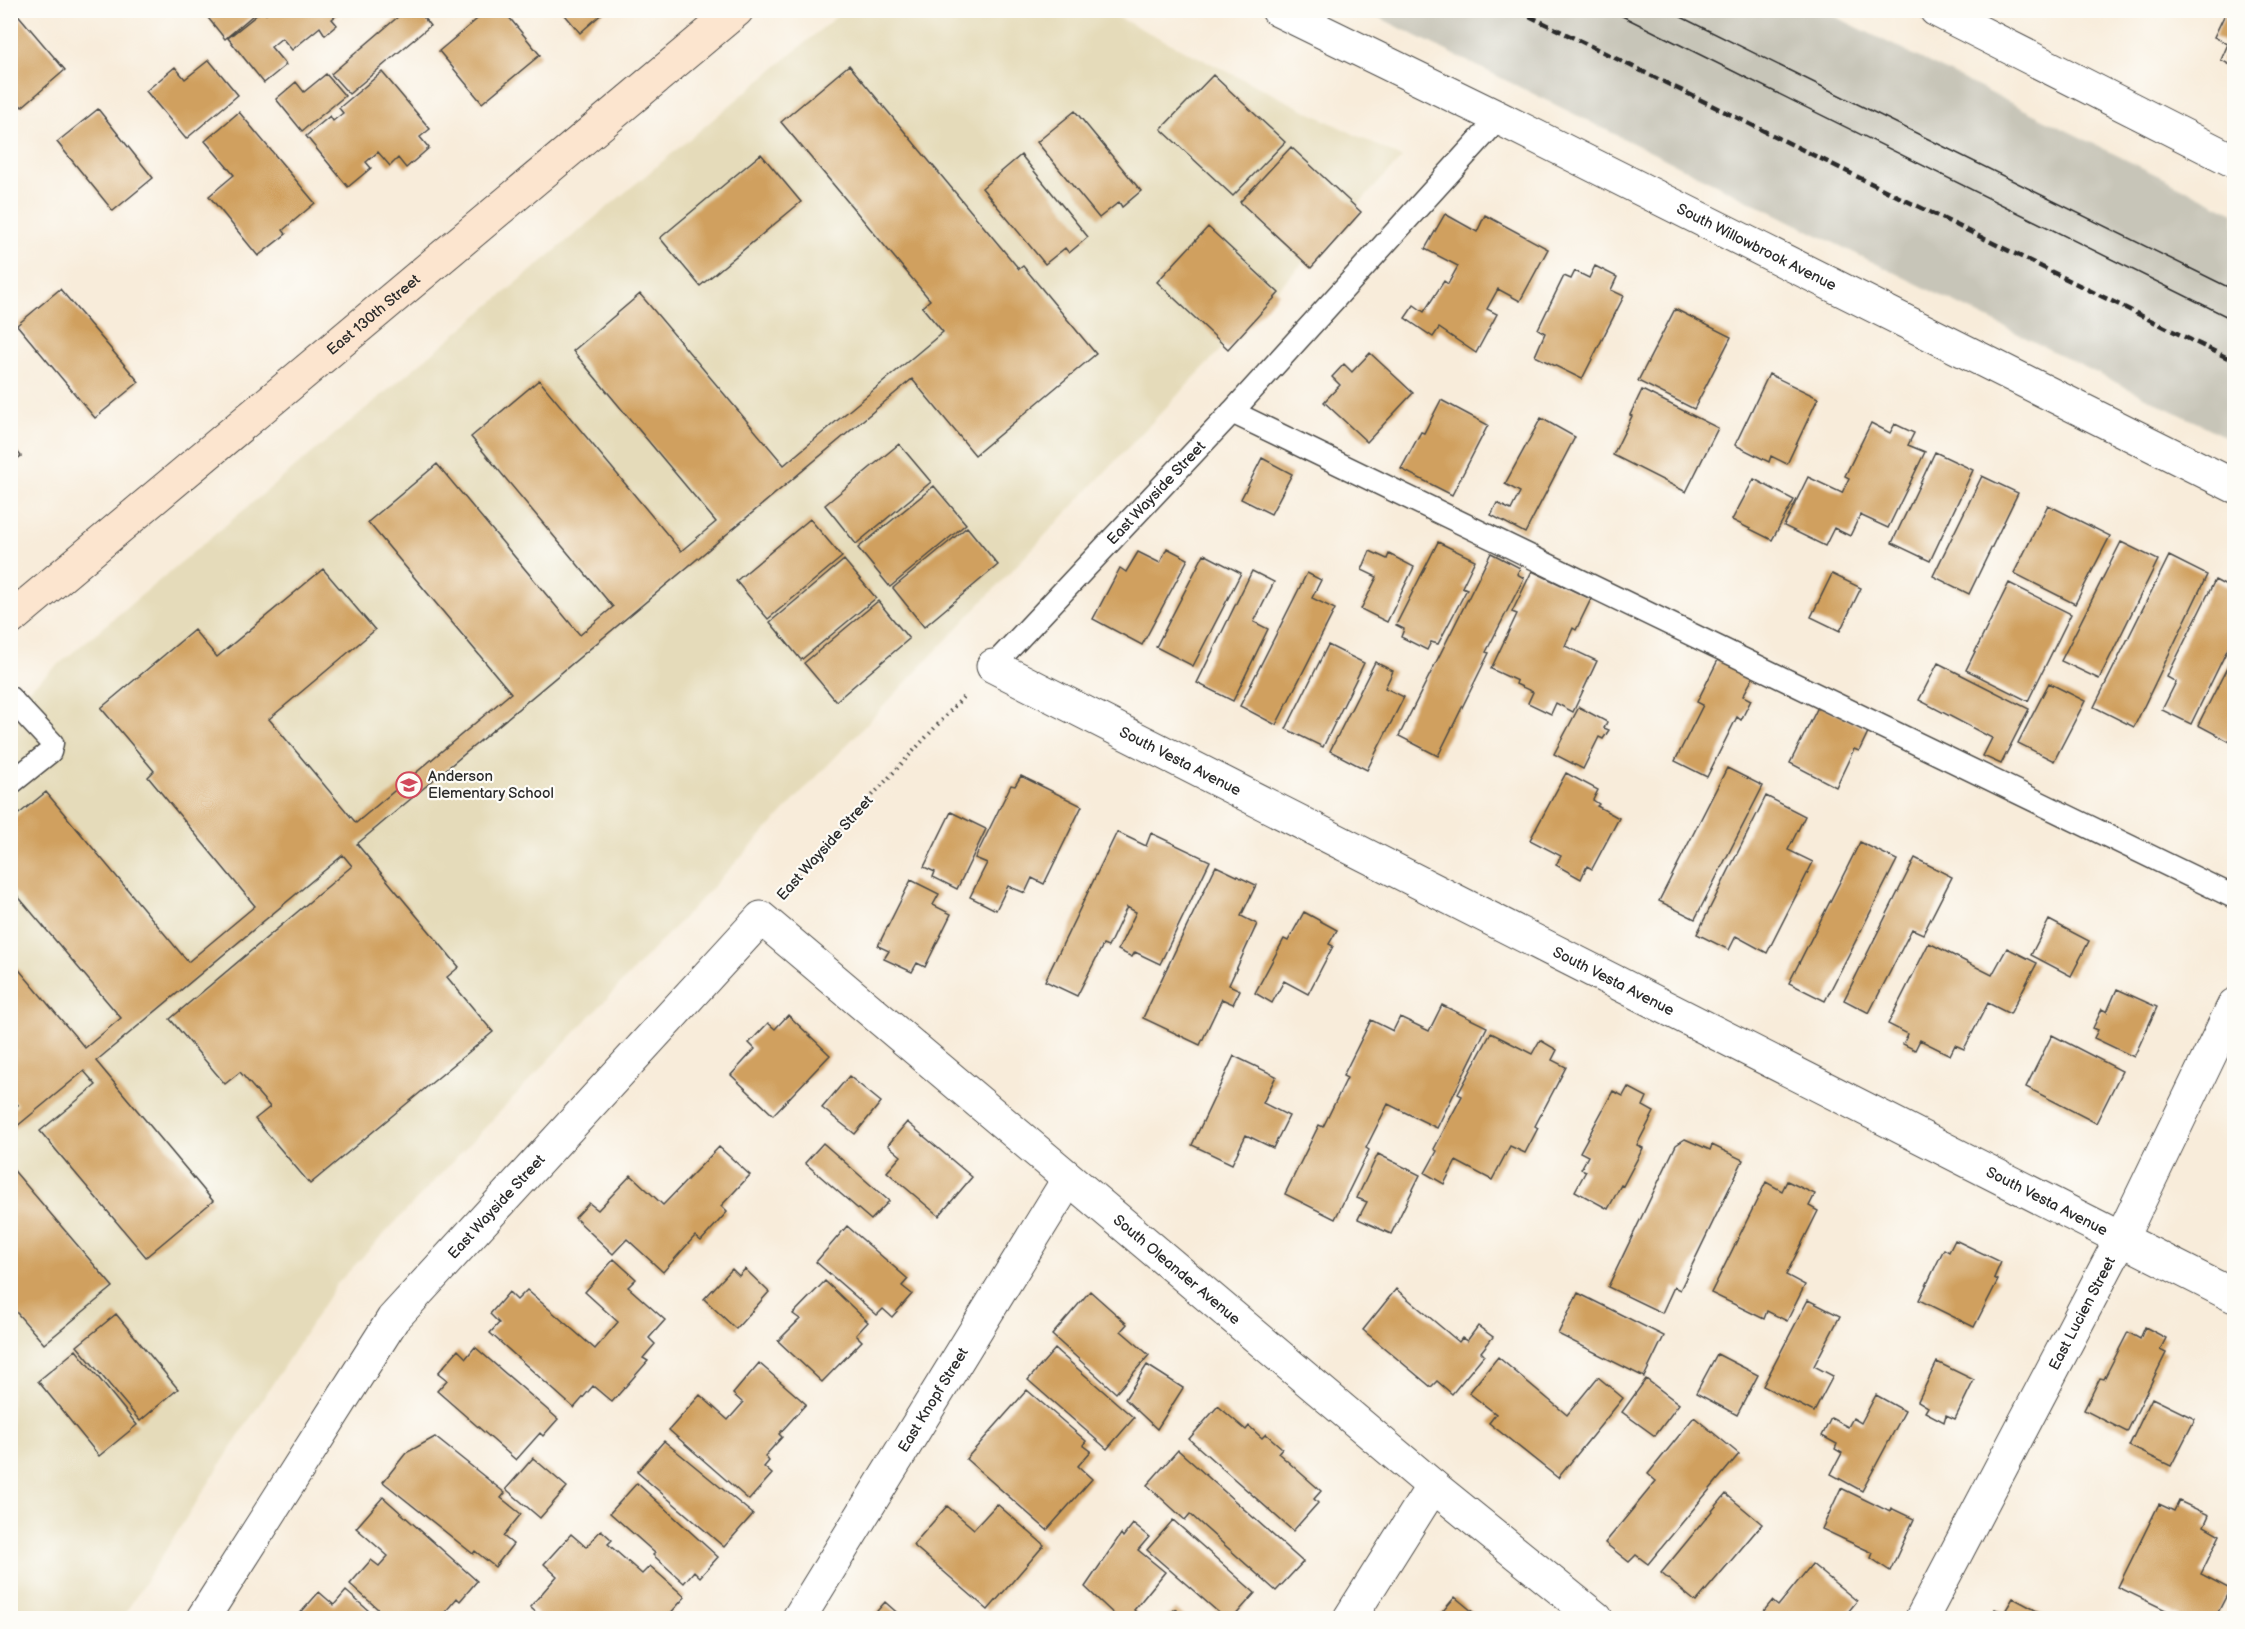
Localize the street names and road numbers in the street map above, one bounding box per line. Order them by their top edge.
street label: South Willowbrook Avenue [1673,199,1840,295]
street label: East 130th Street [323,270,424,359]
street label: East Wayside Street [1103,437,1210,548]
street label: South Vesta Avenue [1116,722,1244,800]
street label: East Wayside Street [773,791,878,905]
street label: South Vesta Avenue [1550,942,1678,1020]
street label: East Wayside Street [444,1150,549,1263]
street label: South Vesta Avenue [1983,1162,2111,1240]
street label: South Oleander Avenue [1109,1210,1244,1329]
street label: East Lucien Street [2044,1253,2120,1373]
street label: East Knopf Street [894,1344,973,1456]

